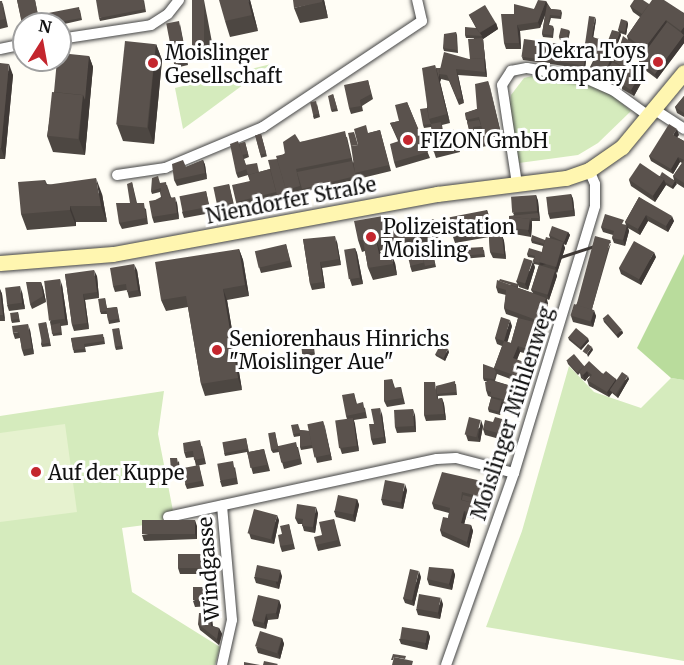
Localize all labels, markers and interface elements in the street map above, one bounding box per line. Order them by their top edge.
north arrow [12,12,72,72]
text: N [37,15,53,37]
place label: Dekra Toys Company II [535,39,646,86]
place label: Moislinger Gesellschaft [165,40,282,87]
marker: Dekra Toys Company II [651,55,665,69]
marker: Moislinger Gesellschaft [146,56,160,70]
place label: FIZON GmbH [420,128,548,152]
marker: FIZON GmbH [401,133,415,147]
street label: Niendorfer Straße [204,172,378,228]
place label: Polizeistation Moisling [383,214,515,261]
marker: Polizeistation Moisling [364,230,378,244]
street label: Moislinger Mühlenweg [466,303,558,523]
place label: Seniorenhaus Hinrichs "Moislinger Aue" [229,326,449,373]
marker: Seniorenhaus Hinrichs "Moislinger Aue" [210,343,224,357]
place label: Auf der Kuppe [48,460,184,484]
marker: Auf der Kuppe [29,465,43,479]
street label: Windgasse [192,516,224,622]

